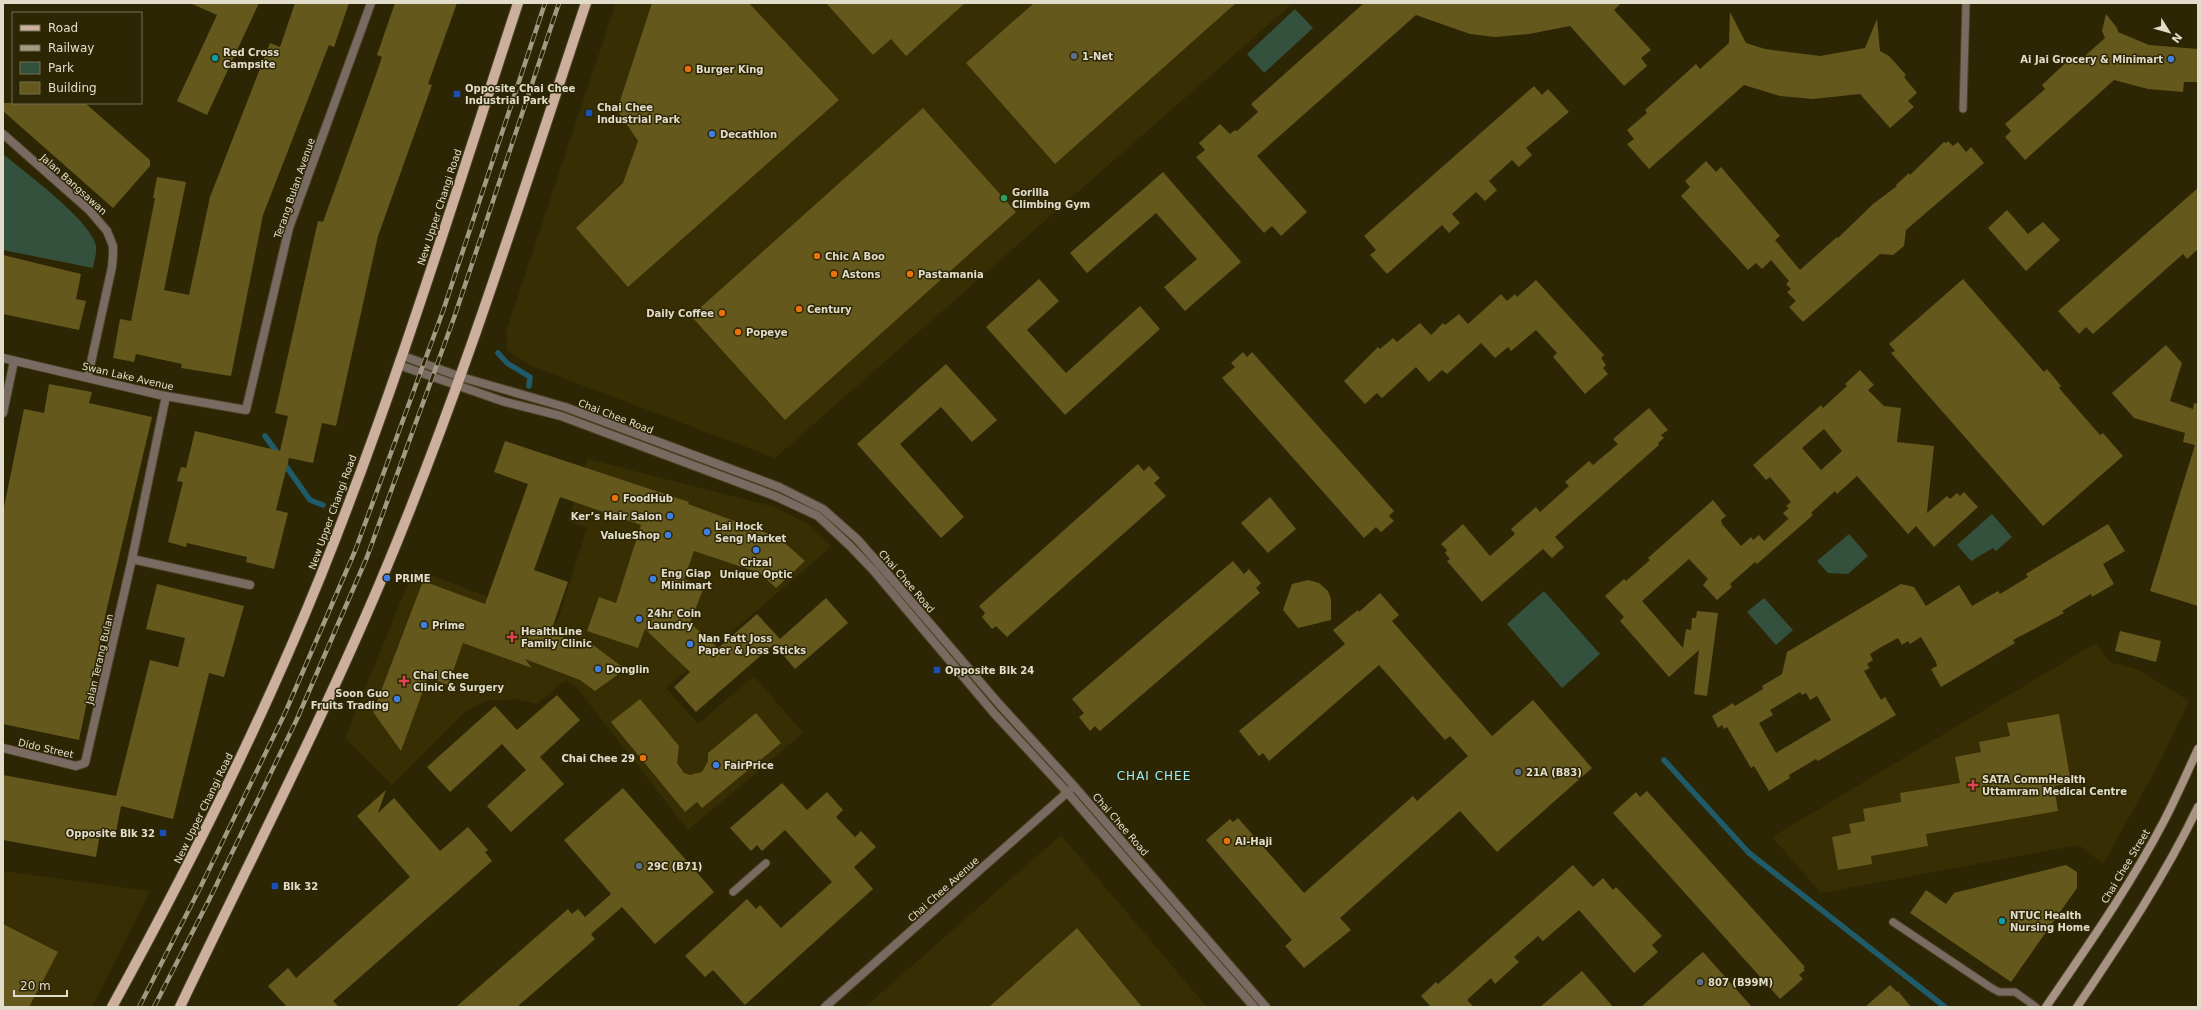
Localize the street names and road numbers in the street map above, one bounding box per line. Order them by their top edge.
street label: Terang Bulan Avenue [272,137,317,241]
street label: New Upper Changi Road [415,148,464,267]
street label: Jalan Bangsawan [38,151,109,217]
street label: Swan Lake Avenue [81,361,175,392]
street label: Chai Chee Road [577,397,655,436]
street label: New Upper Changi Road [306,453,358,571]
street label: Chai Chee Road [876,548,937,615]
street label: Jalan Terang Bulan [83,613,115,706]
street label: Dido Street [17,737,75,760]
street label: New Upper Changi Road [172,751,235,865]
street label: Chai Chee Road [1090,791,1151,858]
street label: Chai Chee Street [2099,827,2152,905]
street label: Chai Chee Avenue [906,855,981,924]

